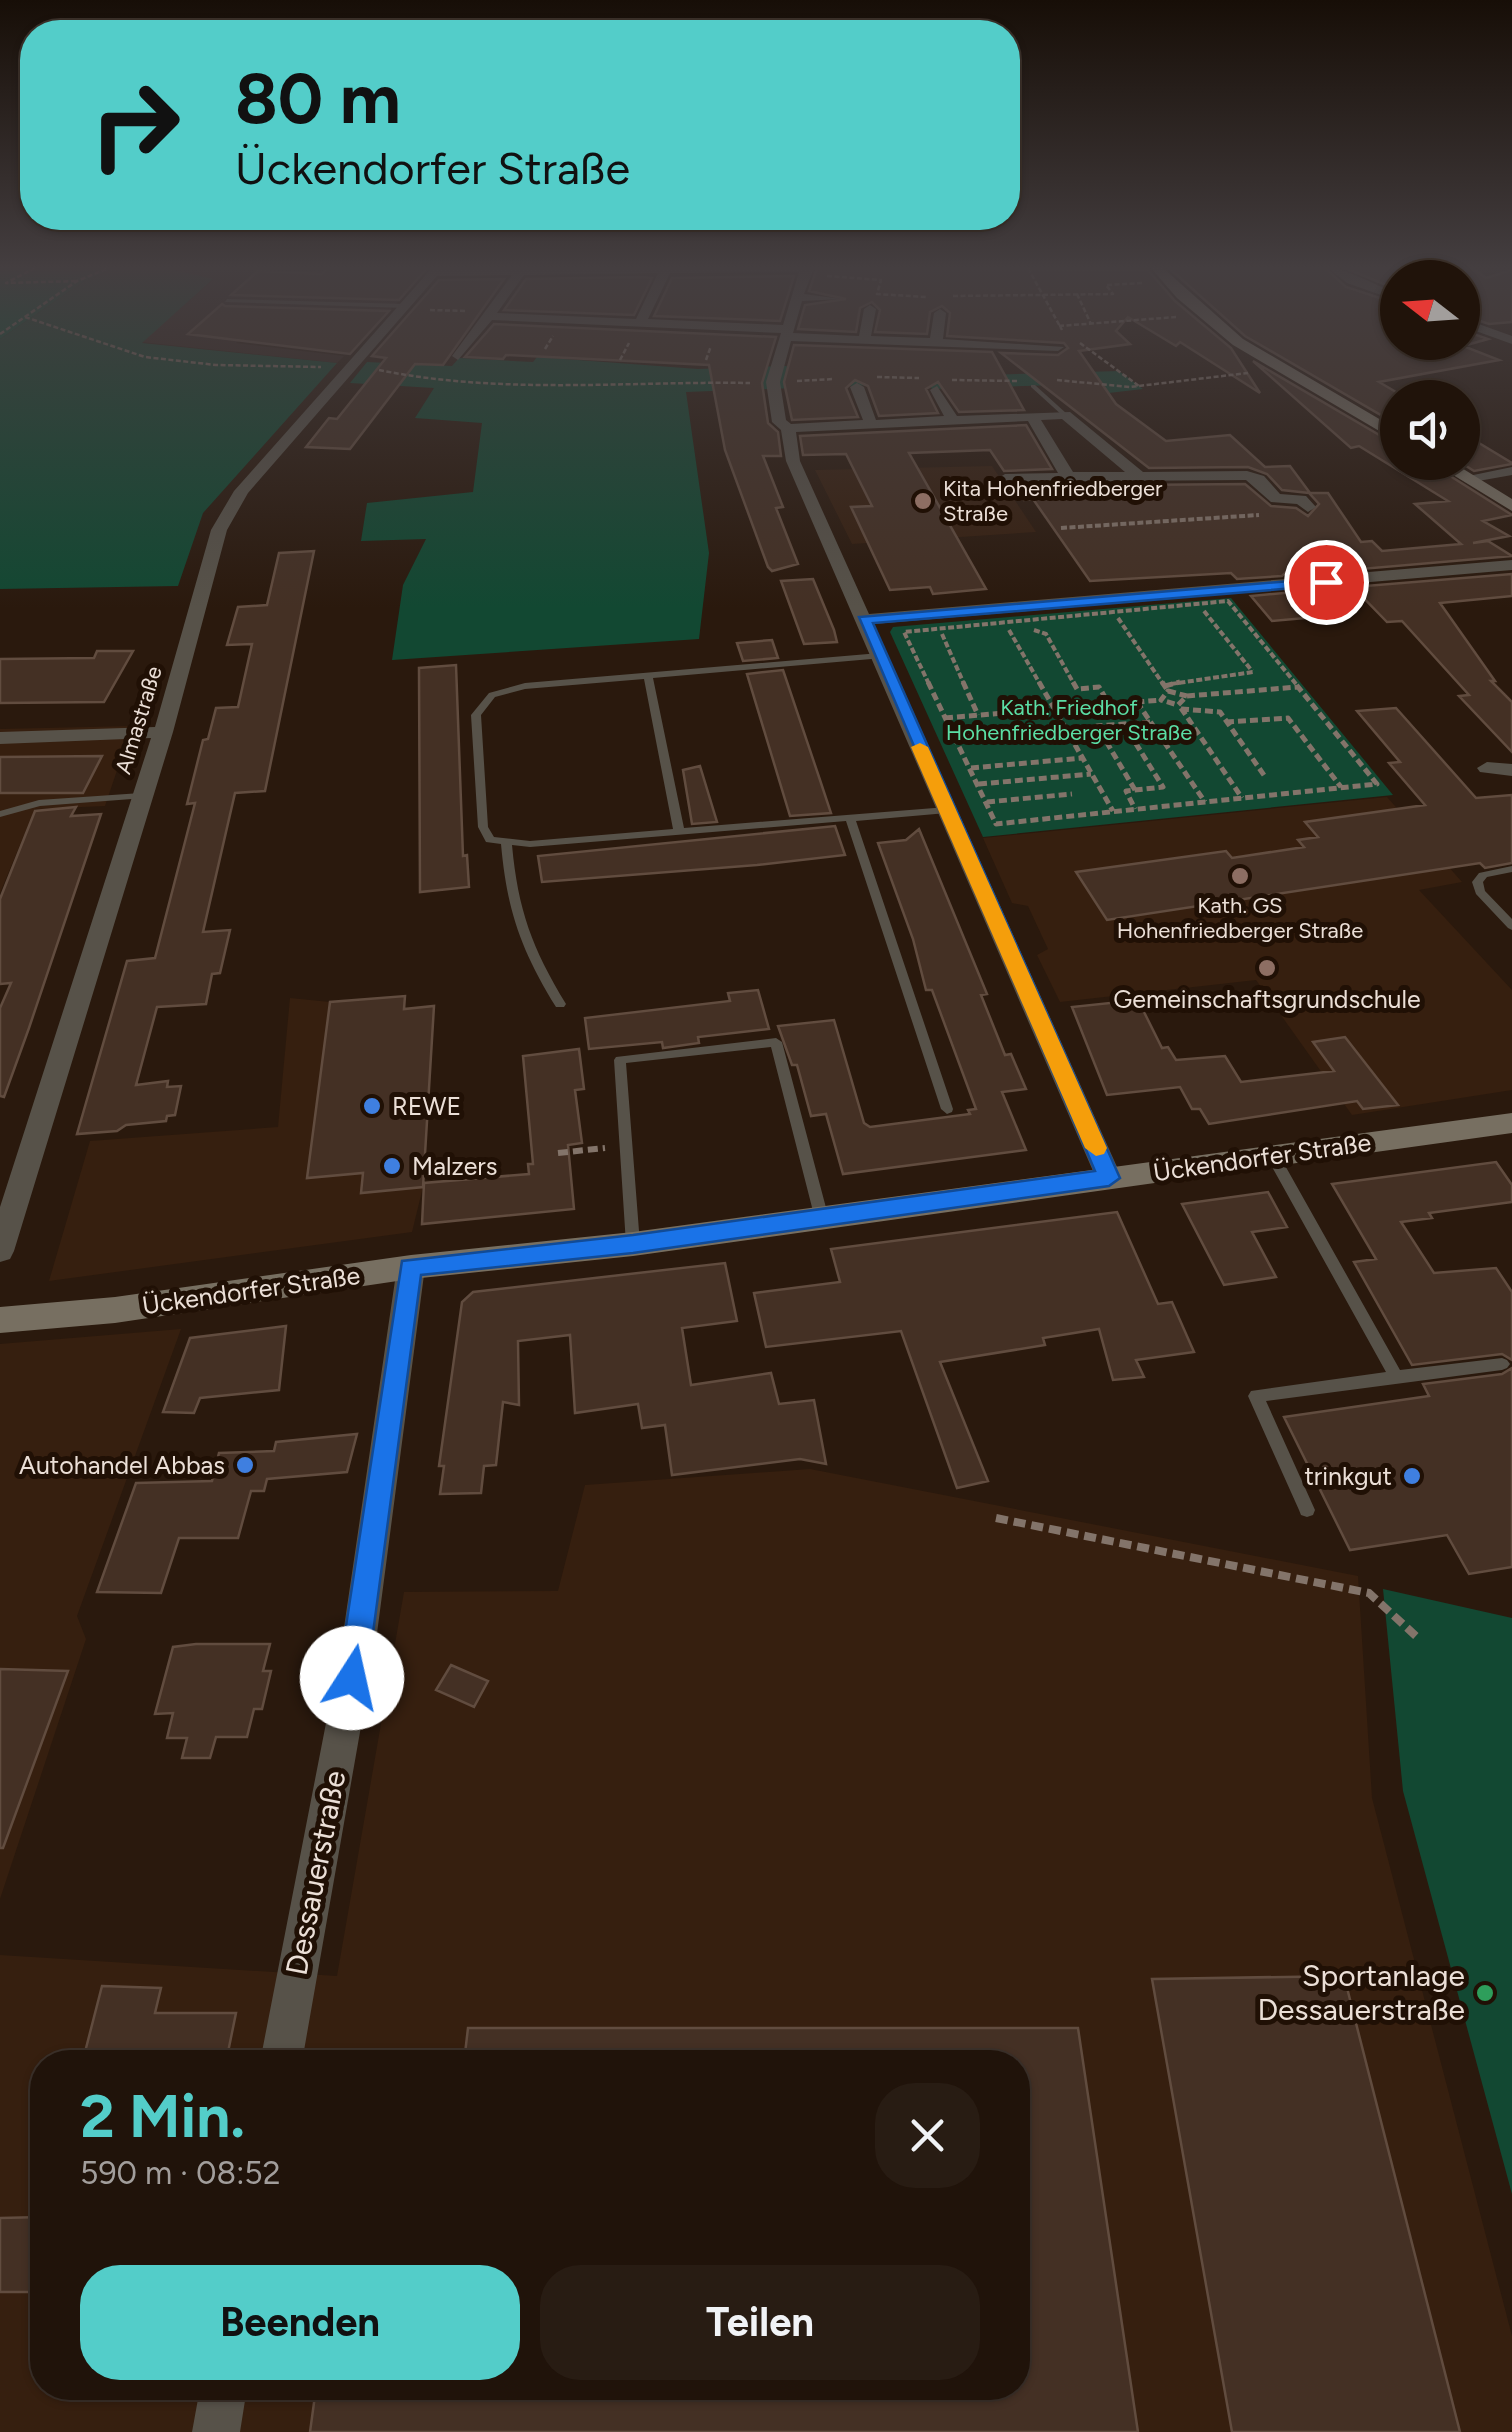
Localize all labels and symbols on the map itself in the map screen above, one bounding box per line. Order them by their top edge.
north arrow [1380,260,1480,360]
place label: Kita Hohenfriedberger Straße [943,475,1163,527]
marker: Kita Hohenfriedberger Straße [912,490,934,512]
pin [1284,540,1369,625]
street label: Almastraße [109,663,168,777]
park label: Kath. Friedhof Hohenfriedberger Straße [946,694,1192,746]
marker: Kath. GS Hohenfriedberger Straße [1229,865,1251,887]
place label: Kath. GS Hohenfriedberger Straße [1117,892,1363,944]
marker: Gemeinschaftsgrundschule [1256,957,1278,979]
place label: Gemeinschaftsgrundschule [1113,984,1421,1014]
place label: REWE [392,1091,461,1121]
marker: REWE [361,1095,383,1117]
street label: Ückendorfer Straße [1151,1127,1373,1187]
place label: Malzers [412,1151,497,1181]
marker: Malzers [381,1155,403,1177]
street label: Ückendorfer Straße [140,1260,362,1320]
place label: Autohandel Abbas [19,1450,225,1480]
marker: Autohandel Abbas [234,1454,256,1476]
place label: trinkgut [1304,1461,1392,1491]
marker: trinkgut [1401,1465,1423,1487]
position arrow [300,1626,404,1730]
street label: Dessauerstraße [278,1767,353,1978]
place label: Sportanlage Dessauerstraße [1257,1957,1465,2028]
marker: Sportanlage Dessauerstraße [1474,1982,1496,2004]

